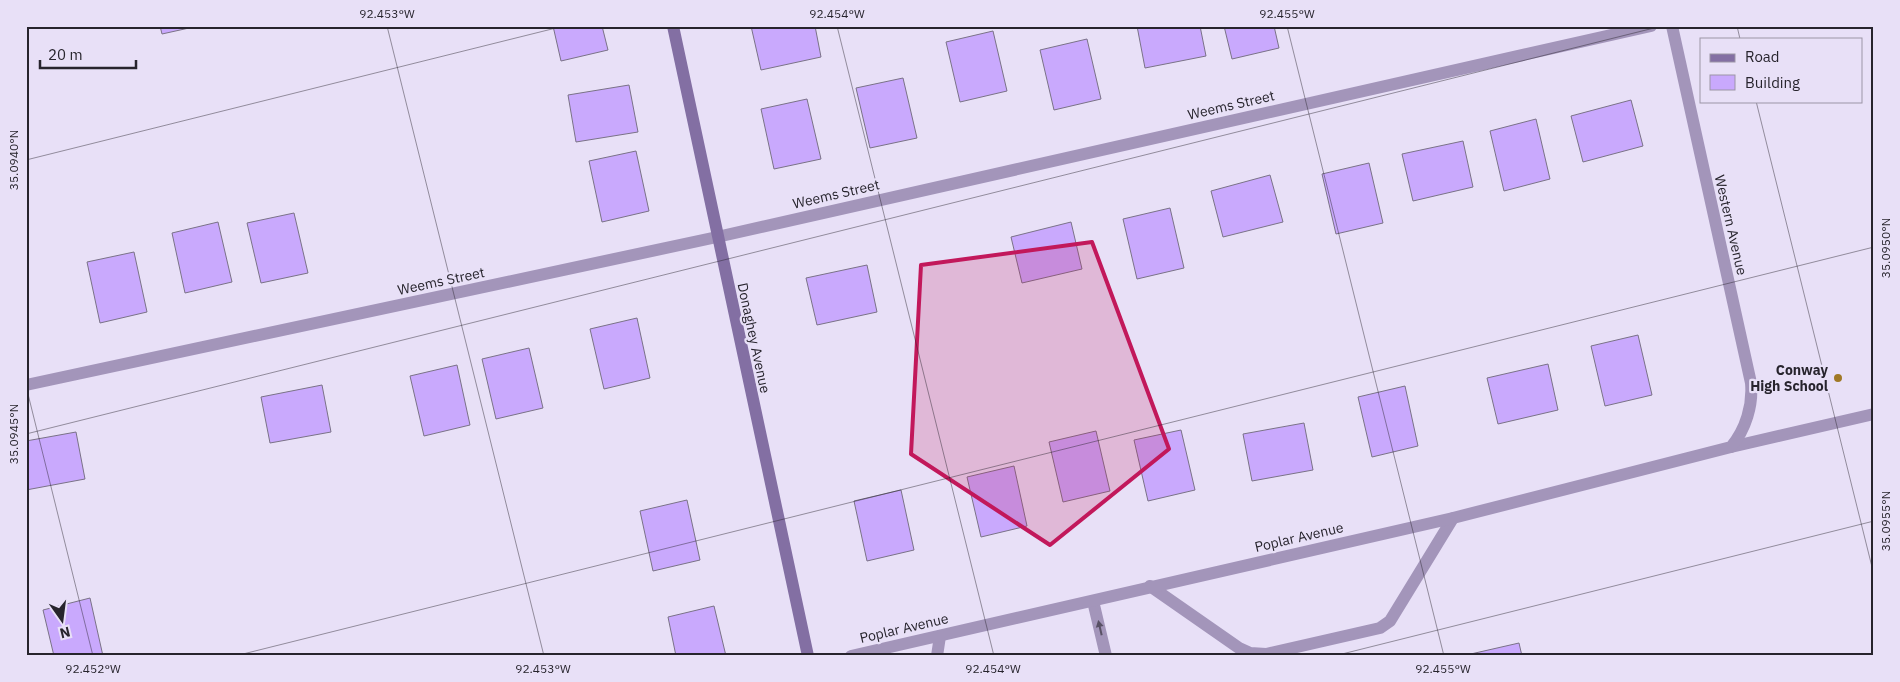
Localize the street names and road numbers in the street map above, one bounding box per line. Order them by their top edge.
street label: Weems Street [1186,86,1276,124]
street label: Western Avenue [1711,173,1751,277]
street label: Weems Street [791,175,881,213]
street label: Weems Street [396,263,486,299]
street label: Donaghey Avenue [733,281,775,395]
street label: Poplar Avenue [1253,518,1345,556]
street label: Poplar Avenue [858,609,950,647]

